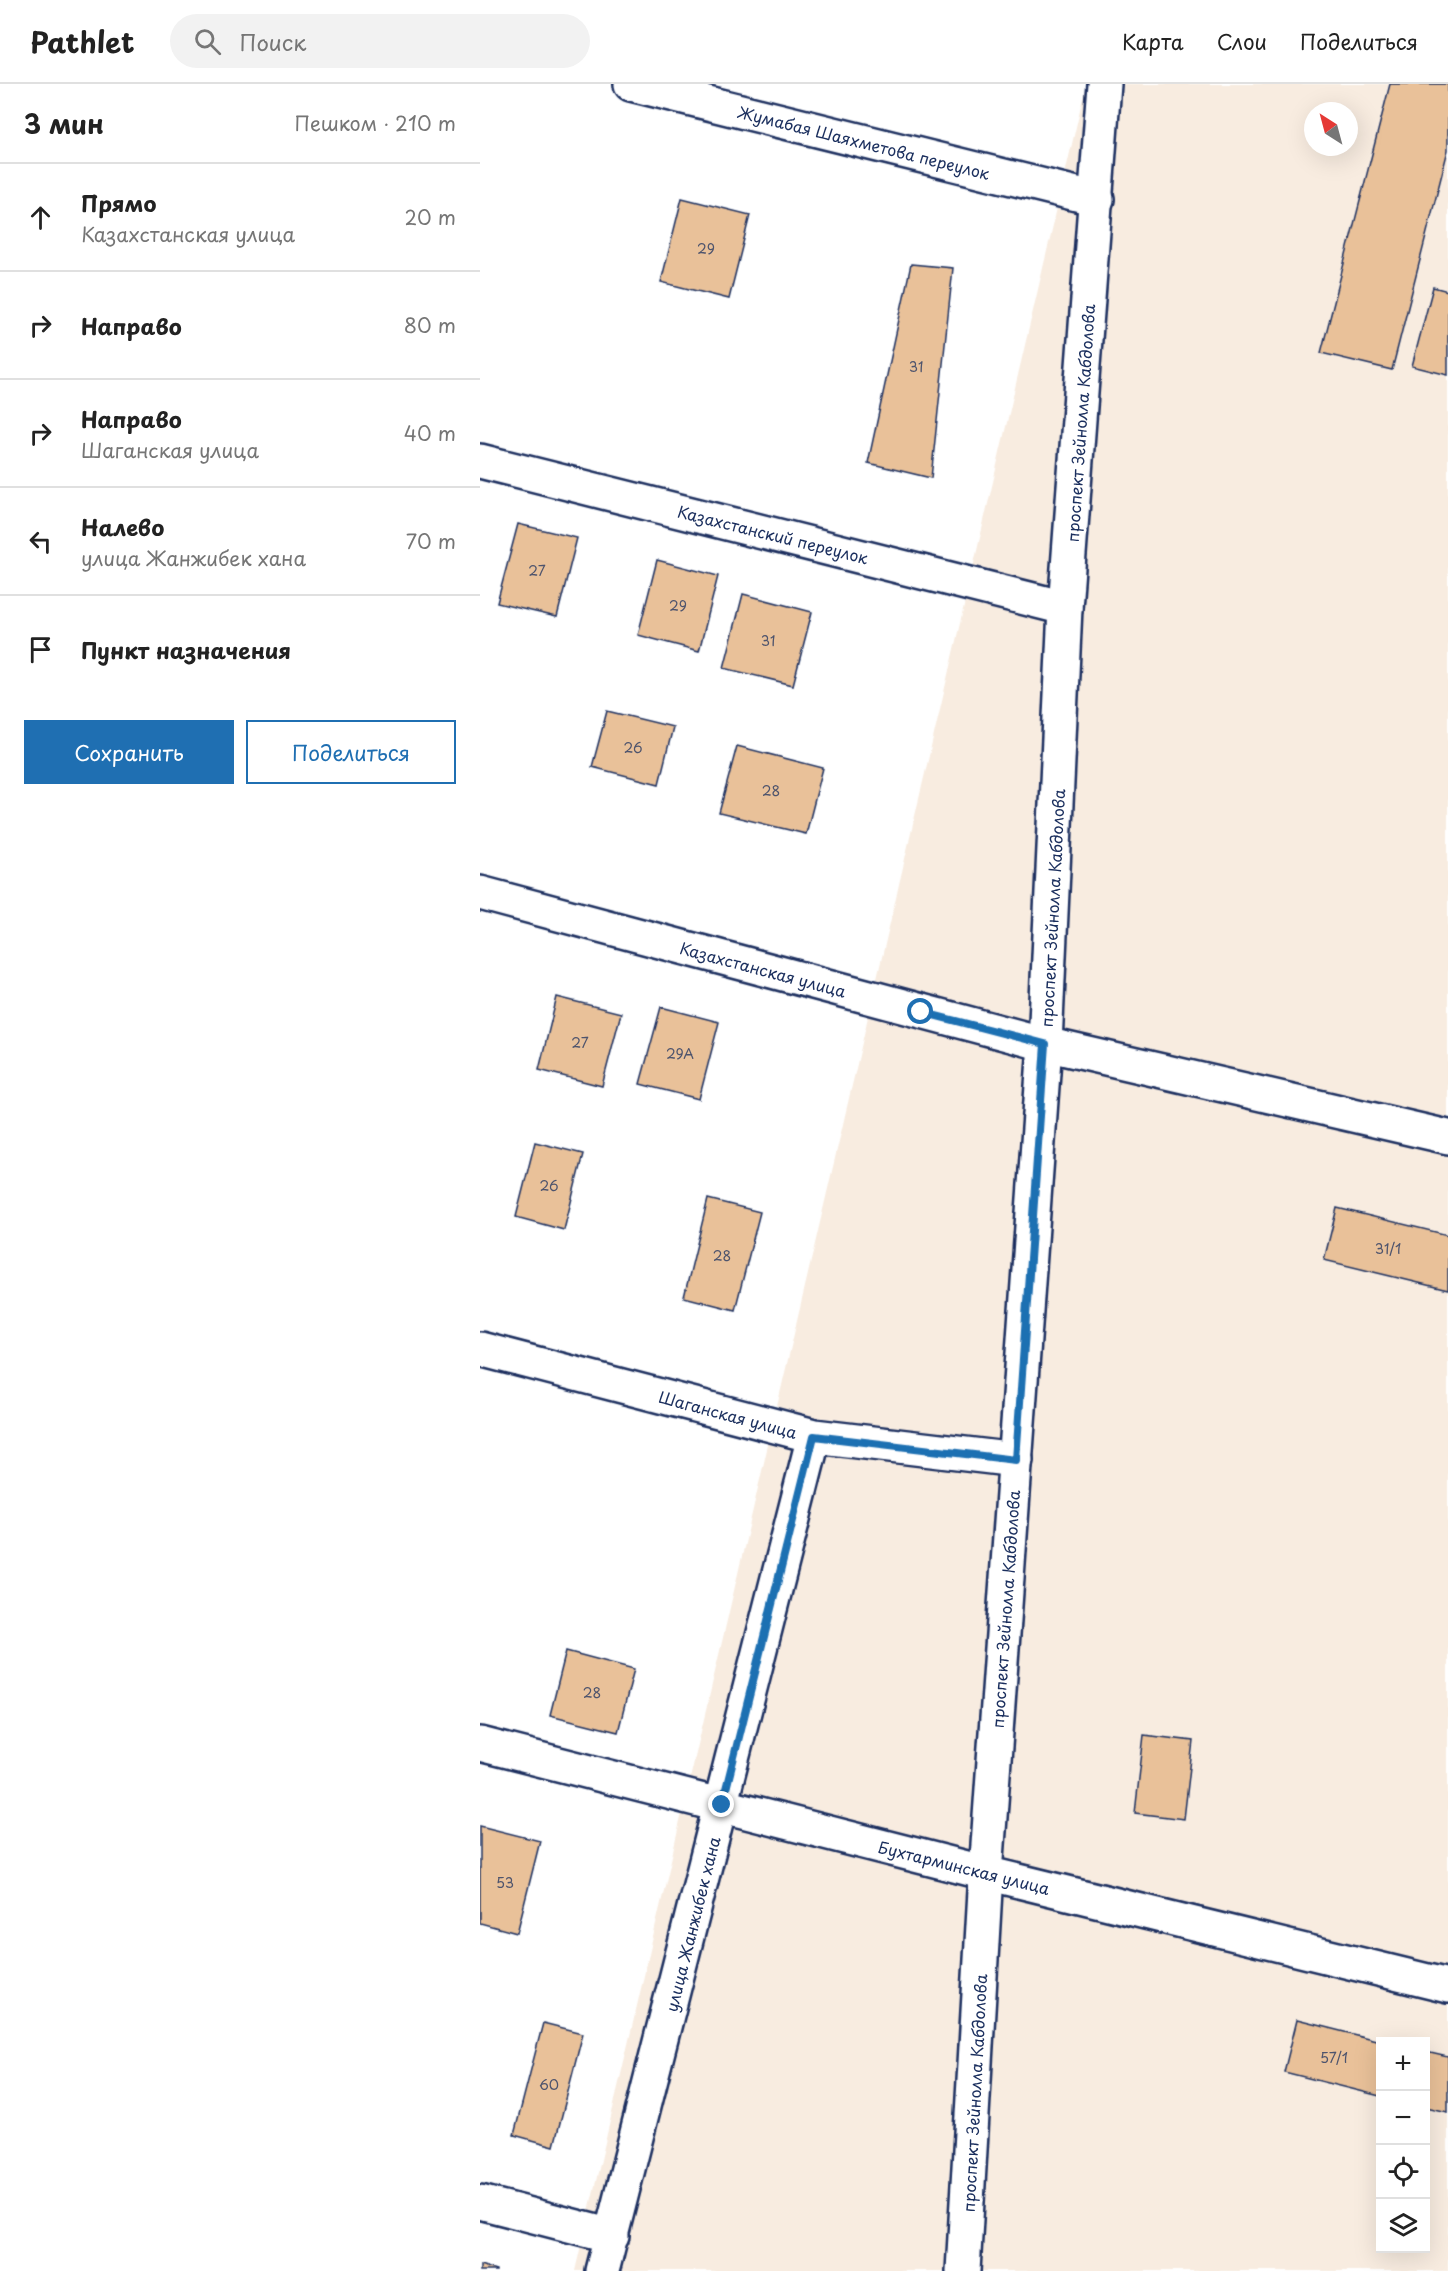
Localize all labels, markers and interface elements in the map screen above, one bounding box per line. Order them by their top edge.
search box [170,14,590,68]
text: Pathlet [30,20,134,63]
icon: search [191,25,224,58]
text: Поиск [239,25,306,58]
text: Карта [1122,25,1184,57]
text: Слои [1217,25,1267,57]
text: Поделиться [1300,25,1418,57]
street label: Жумабая Шаяхметова переулок [736,99,993,185]
north arrow [1304,102,1358,156]
text: 3 мин [24,104,104,143]
text: Пешком · 210 m [295,108,456,138]
text: Прямо [81,186,156,219]
icon: ahead [24,201,57,234]
text: 20 m [404,202,456,232]
text: Казахстанская улица [81,219,295,249]
house number: 29 [697,238,715,259]
street label: проспект Зейнолла Кабдолова [1060,303,1100,543]
icon: right [24,309,57,342]
text: Направо [81,309,182,342]
text: 80 m [404,310,456,340]
house number: 31 [909,356,923,377]
text: Направо [81,402,182,435]
icon: right [24,417,57,450]
text: 40 m [404,418,456,448]
text: Шаганская улица [81,435,259,465]
street label: Казахстанский переулок [675,499,871,569]
text: Налево [81,510,164,543]
icon: left [24,525,57,558]
text: 70 m [406,526,456,556]
text: улица Жанжибек хана [81,543,306,573]
house number: 27 [528,560,546,581]
house number: 29 [669,595,687,616]
house number: 31 [761,630,775,651]
icon: arrive [24,633,57,666]
text: Пункт назначения [81,633,291,666]
button: Сохранить [24,720,234,784]
button: Поделиться [246,720,456,784]
house number: 26 [623,737,643,758]
house number: 28 [762,780,780,801]
street label: проспект Зейнолла Кабдолова [1034,788,1070,1028]
street label: Казахстанская улица [677,935,849,1003]
route start [907,998,933,1024]
house number: 27 [571,1032,589,1053]
house number: 29А [666,1043,694,1064]
house number: 26 [539,1175,559,1196]
house number: 31/1 [1375,1238,1401,1259]
house number: 28 [713,1245,731,1266]
street label: Шаганская улица [656,1384,800,1444]
street label: проспект Зейнолла Кабдолова [985,1489,1025,1729]
house number: 28 [583,1682,601,1703]
route end [708,1791,734,1817]
street label: улица Жанжибек хана [659,1834,725,2014]
street label: Бухтарминская улица [876,1834,1052,1900]
house number: 53 [496,1872,514,1893]
street label: проспект Зейнолла Кабдолова [956,1973,992,2213]
map controls [1376,2037,1430,2253]
button: + [1376,2037,1430,2091]
house number: 57/1 [1320,2047,1348,2068]
house number: 60 [539,2074,559,2095]
button: − [1376,2091,1430,2145]
button: locate [1376,2145,1430,2199]
button: layers [1376,2199,1430,2253]

